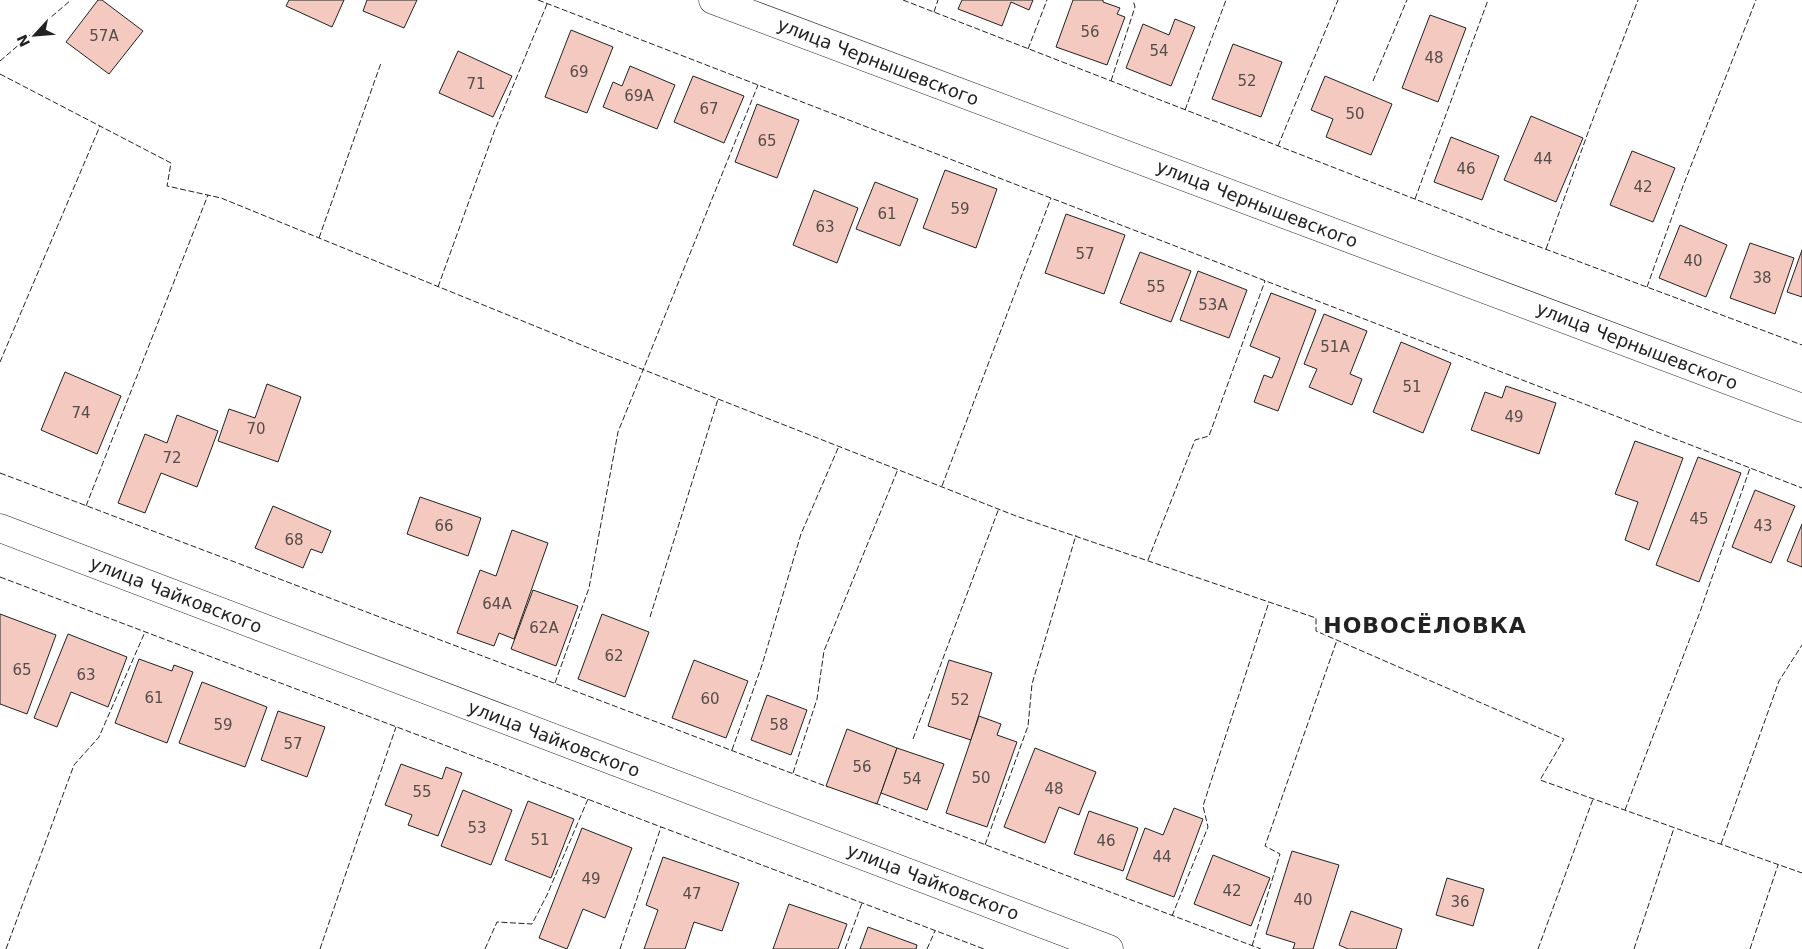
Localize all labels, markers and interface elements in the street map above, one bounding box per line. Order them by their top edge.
north arrow [10,10,60,60]
street label: улица Чернышевского [774,13,982,110]
house number: 56 [1080,23,1100,41]
house number: 57А [89,27,119,45]
text: N [14,32,33,49]
house number: 54 [1149,42,1169,60]
house number: 48 [1424,49,1444,67]
house number: 69 [569,63,589,81]
house number: 52 [1237,72,1257,90]
house number: 71 [466,75,486,93]
house number: 69А [624,87,654,105]
house number: 67 [699,100,719,118]
house number: 50 [1345,105,1365,123]
house number: 65 [757,132,777,150]
house number: 44 [1533,150,1553,168]
street label: улица Чернышевского [1153,155,1361,252]
house number: 46 [1456,160,1476,178]
house number: 42 [1633,178,1653,196]
house number: 59 [950,200,970,218]
house number: 61 [877,205,897,223]
house number: 63 [815,218,835,236]
house number: 57 [1075,245,1095,263]
house number: 40 [1683,252,1703,270]
house number: 38 [1752,269,1772,287]
house number: 55 [1146,278,1166,296]
house number: 53А [1198,296,1228,314]
street label: улица Чернышевского [1533,297,1741,394]
house number: 51А [1320,338,1350,356]
house number: 51 [1402,378,1422,396]
house number: 74 [71,404,91,422]
house number: 49 [1504,408,1524,426]
house number: 70 [246,420,266,438]
house number: 72 [162,449,182,467]
house number: 45 [1689,510,1709,528]
house number: 66 [434,517,454,535]
house number: 43 [1753,517,1773,535]
house number: 68 [284,531,304,549]
street label: улица Чайковского [87,552,265,637]
house number: 64А [482,595,512,613]
district label: НОВОСЁЛОВКА [1323,613,1527,638]
house number: 62А [529,619,559,637]
house number: 62 [604,647,624,665]
house number: 65 [12,661,32,679]
house number: 63 [76,666,96,684]
house number: 61 [144,689,164,707]
house number: 60 [700,690,720,708]
house number: 52 [950,691,970,709]
street label: улица Чайковского [465,696,643,781]
house number: 59 [213,716,233,734]
house number: 58 [769,716,789,734]
house number: 57 [283,735,303,753]
house number: 56 [852,758,872,776]
house number: 50 [971,769,991,787]
house number: 54 [902,770,922,788]
house number: 48 [1044,780,1064,798]
house number: 55 [412,783,432,801]
house number: 53 [467,819,487,837]
house number: 51 [530,831,550,849]
house number: 46 [1096,832,1116,850]
street label: улица Чайковского [844,839,1022,924]
house number: 44 [1152,848,1172,866]
house number: 49 [581,870,601,888]
house number: 42 [1222,882,1242,900]
house number: 47 [682,885,702,903]
house number: 40 [1293,891,1313,909]
house number: 36 [1450,893,1470,911]

